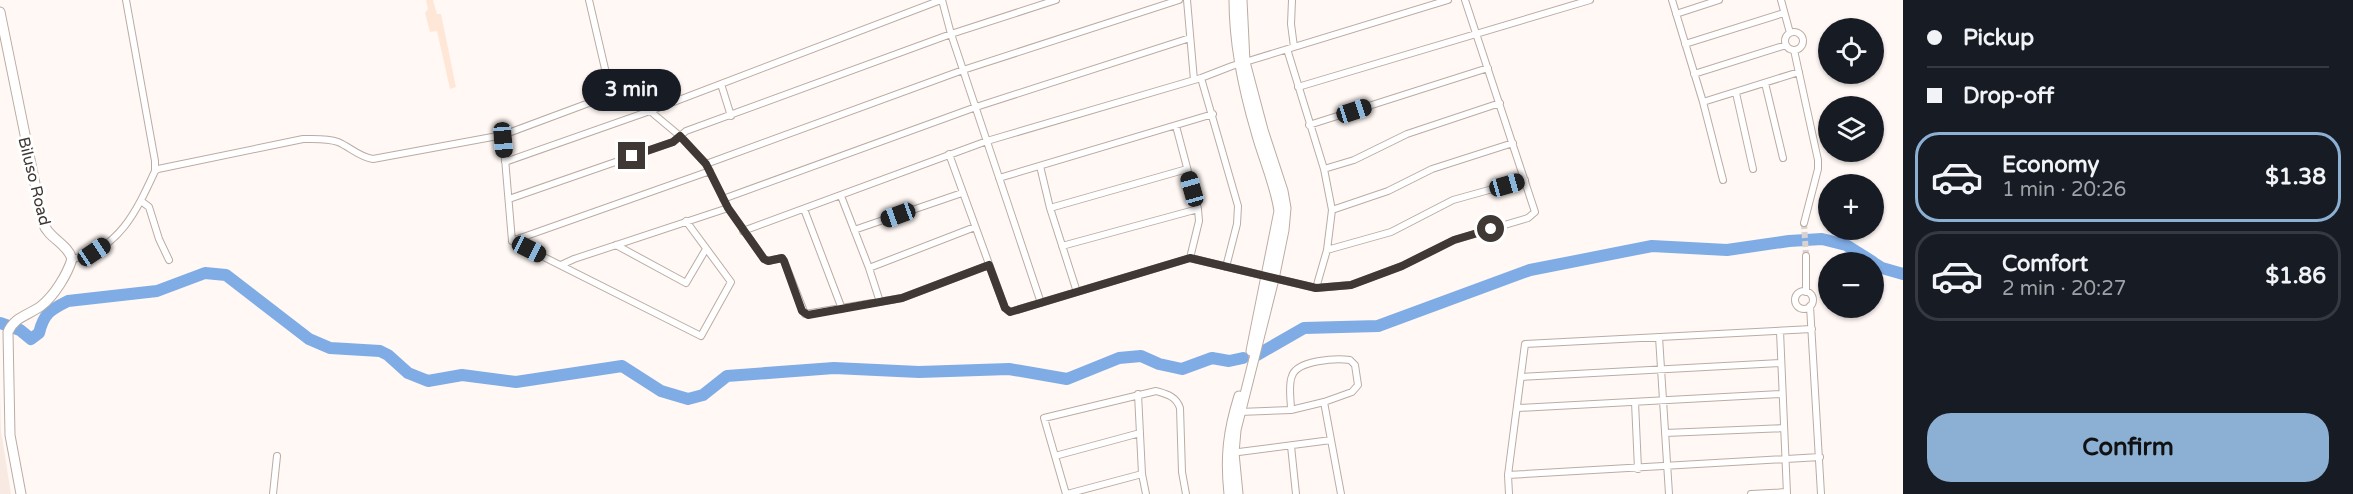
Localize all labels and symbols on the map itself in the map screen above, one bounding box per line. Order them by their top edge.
callout: 3 min [582,69,682,111]
car [1334,97,1374,125]
car [492,121,514,159]
street label: Biluso Road [13,135,55,228]
route end [618,142,645,169]
car [1178,169,1206,209]
car [1487,171,1527,199]
car [878,200,918,230]
route start [1477,215,1504,242]
car [509,233,549,265]
car [74,234,114,270]

